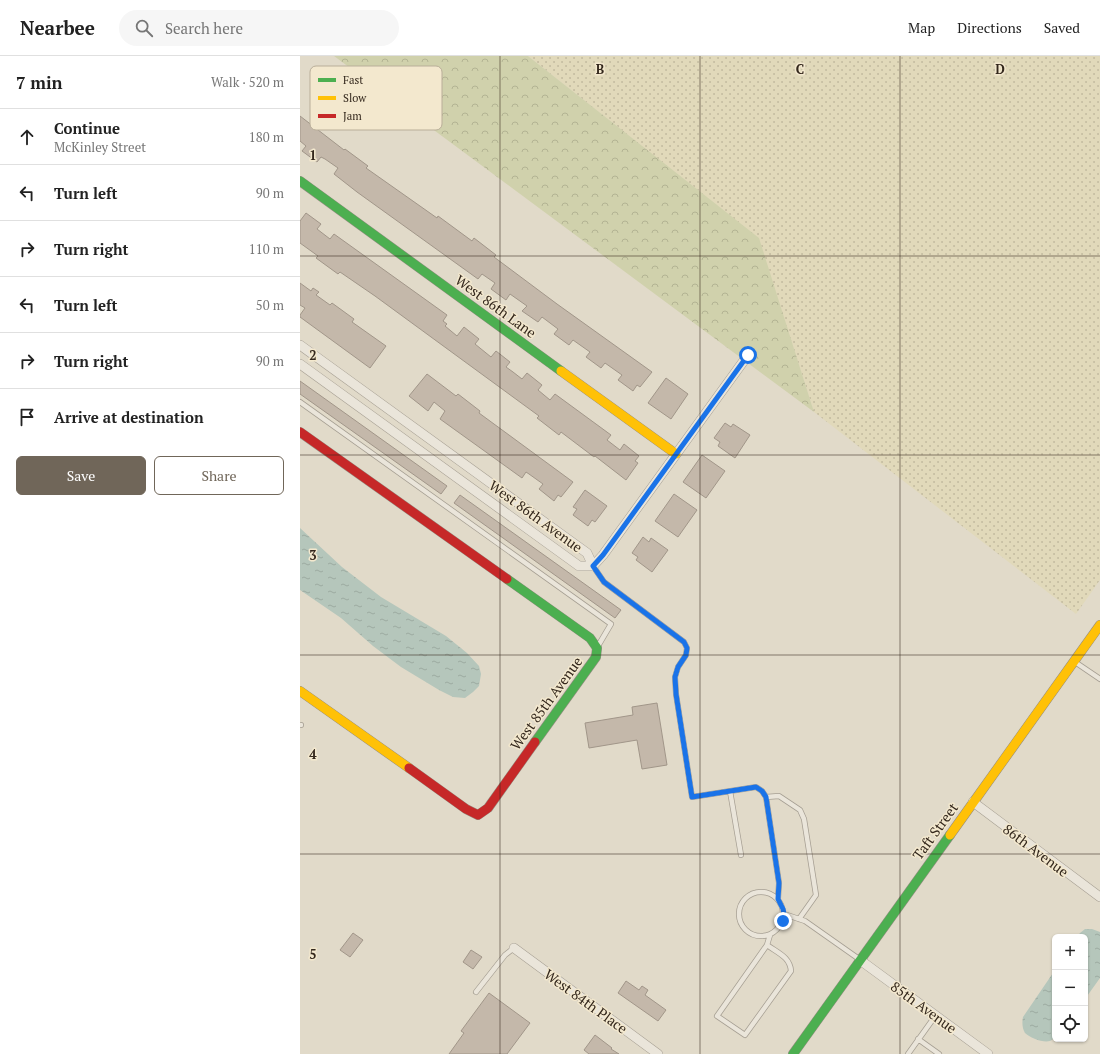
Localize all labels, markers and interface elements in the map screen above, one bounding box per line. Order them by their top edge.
search box [119,10,399,46]
text: Nearbee [20,15,95,40]
icon: search [133,17,155,39]
text: Search here [165,18,243,38]
text: Map [908,18,935,37]
text: Directions [957,18,1022,37]
text: Saved [1044,18,1080,37]
text: B [596,60,604,78]
text: C [796,60,804,78]
text: D [995,60,1005,78]
legend [310,66,442,130]
text: 7 min [16,71,63,94]
text: Walk · 520 m [211,73,284,91]
text: Fast [343,73,363,87]
text: Slow [343,91,367,105]
text: Jam [343,109,362,123]
text: Continue [54,118,120,138]
icon: ahead [16,126,38,148]
text: 180 m [249,128,284,146]
text: McKinley Street [54,138,146,156]
text: 1 [309,146,317,164]
icon: left [16,182,38,204]
text: Turn left [54,183,118,203]
text: 90 m [256,184,284,202]
icon: right [16,238,38,260]
text: Turn right [54,239,129,259]
text: 110 m [249,240,284,258]
street label: West 86th Lane [452,270,540,342]
icon: left [16,294,38,316]
text: Turn left [54,295,118,315]
text: 50 m [256,296,284,314]
text: 2 [309,346,317,364]
route start [739,346,757,364]
icon: right [16,350,38,372]
text: Turn right [54,351,129,371]
text: 90 m [256,352,284,370]
icon: arrive [16,406,38,428]
text: Arrive at destination [54,407,204,427]
button: Save [16,456,146,495]
button: Share [154,456,284,495]
street label: West 86th Avenue [485,476,587,556]
text: 3 [309,546,317,564]
street label: West 85th Avenue [506,652,586,754]
text: 4 [309,745,317,763]
street label: Taft Street [908,798,963,863]
street label: 86th Avenue [999,819,1073,881]
route end [774,912,792,930]
map controls [1052,934,1088,1042]
button: + [1052,934,1088,970]
text: 5 [309,945,317,963]
street label: West 84th Place [541,964,631,1038]
button: − [1052,970,1088,1006]
street label: 85th Avenue [887,977,961,1037]
button: locate [1052,1006,1088,1042]

